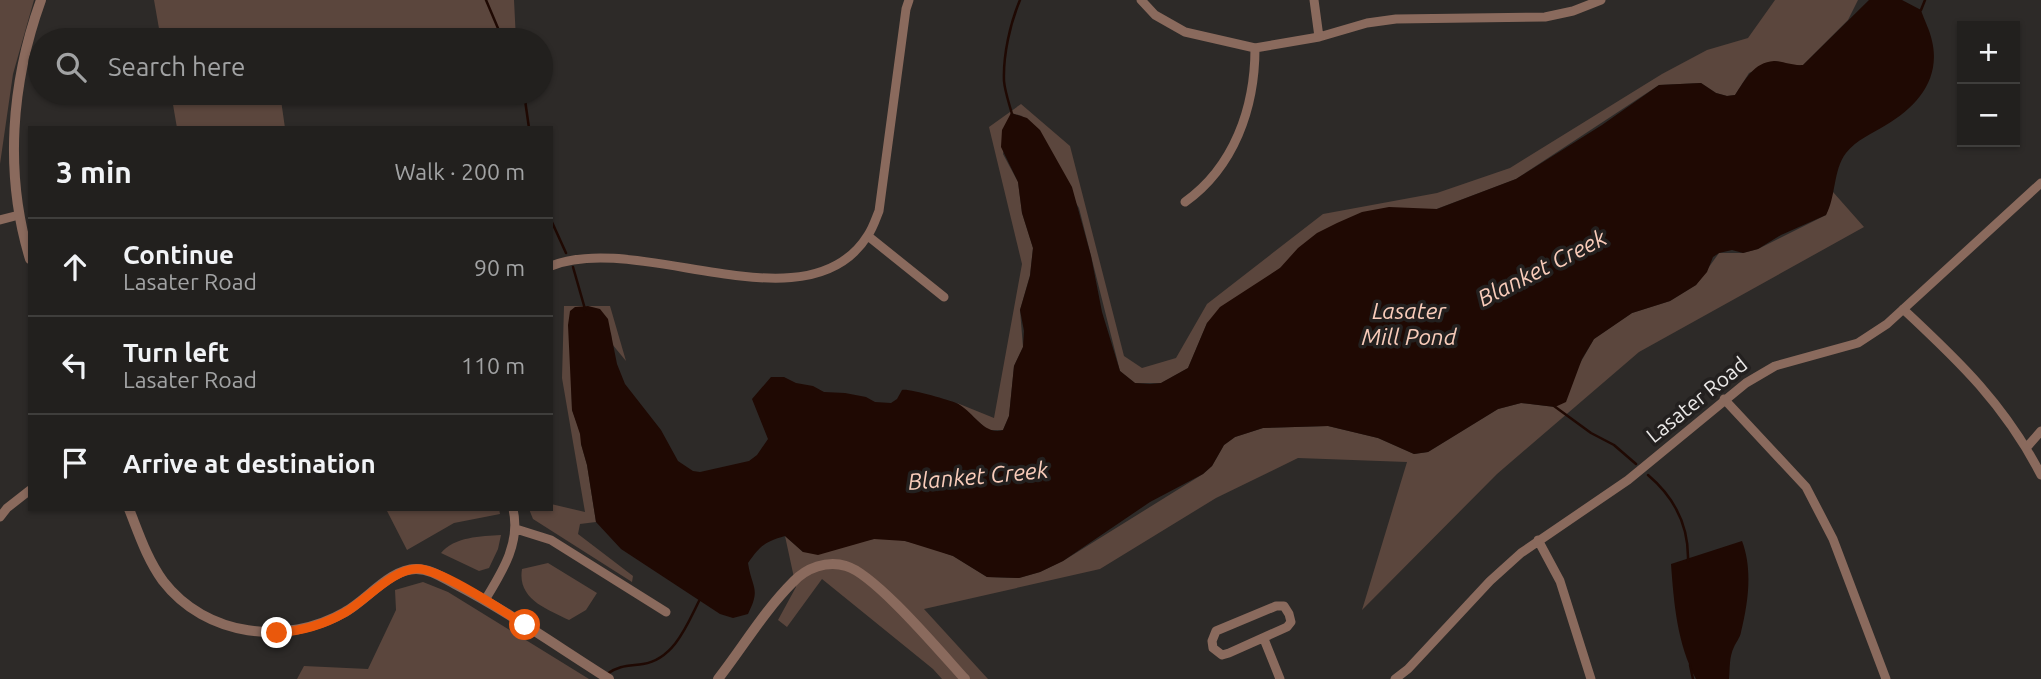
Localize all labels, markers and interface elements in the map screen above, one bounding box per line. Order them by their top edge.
map controls [1957,21,2020,147]
button: + [1957,21,2020,84]
search box [28,28,553,105]
icon: search [52,48,90,86]
text: Search here [108,52,245,81]
button: − [1957,84,2020,147]
text: 3 min [56,155,132,189]
text: Walk · 200 m [394,159,525,184]
water label: Blanket Creek [1473,224,1610,311]
text: Continue [123,240,234,269]
icon: ahead [56,248,94,286]
text: 90 m [474,255,525,280]
text: Lasater Road [123,269,257,294]
water label: Lasater Mill Pond [1362,298,1458,349]
text: Turn left [123,338,229,367]
icon: left [56,346,94,384]
street label: Lasater Road [1641,351,1751,447]
text: 110 m [461,353,525,378]
text: Lasater Road [123,367,257,392]
icon: arrive [56,444,94,482]
text: Arrive at destination [123,449,376,478]
water label: Blanket Creek [907,457,1049,494]
route start [509,609,540,640]
route end [261,617,292,648]

